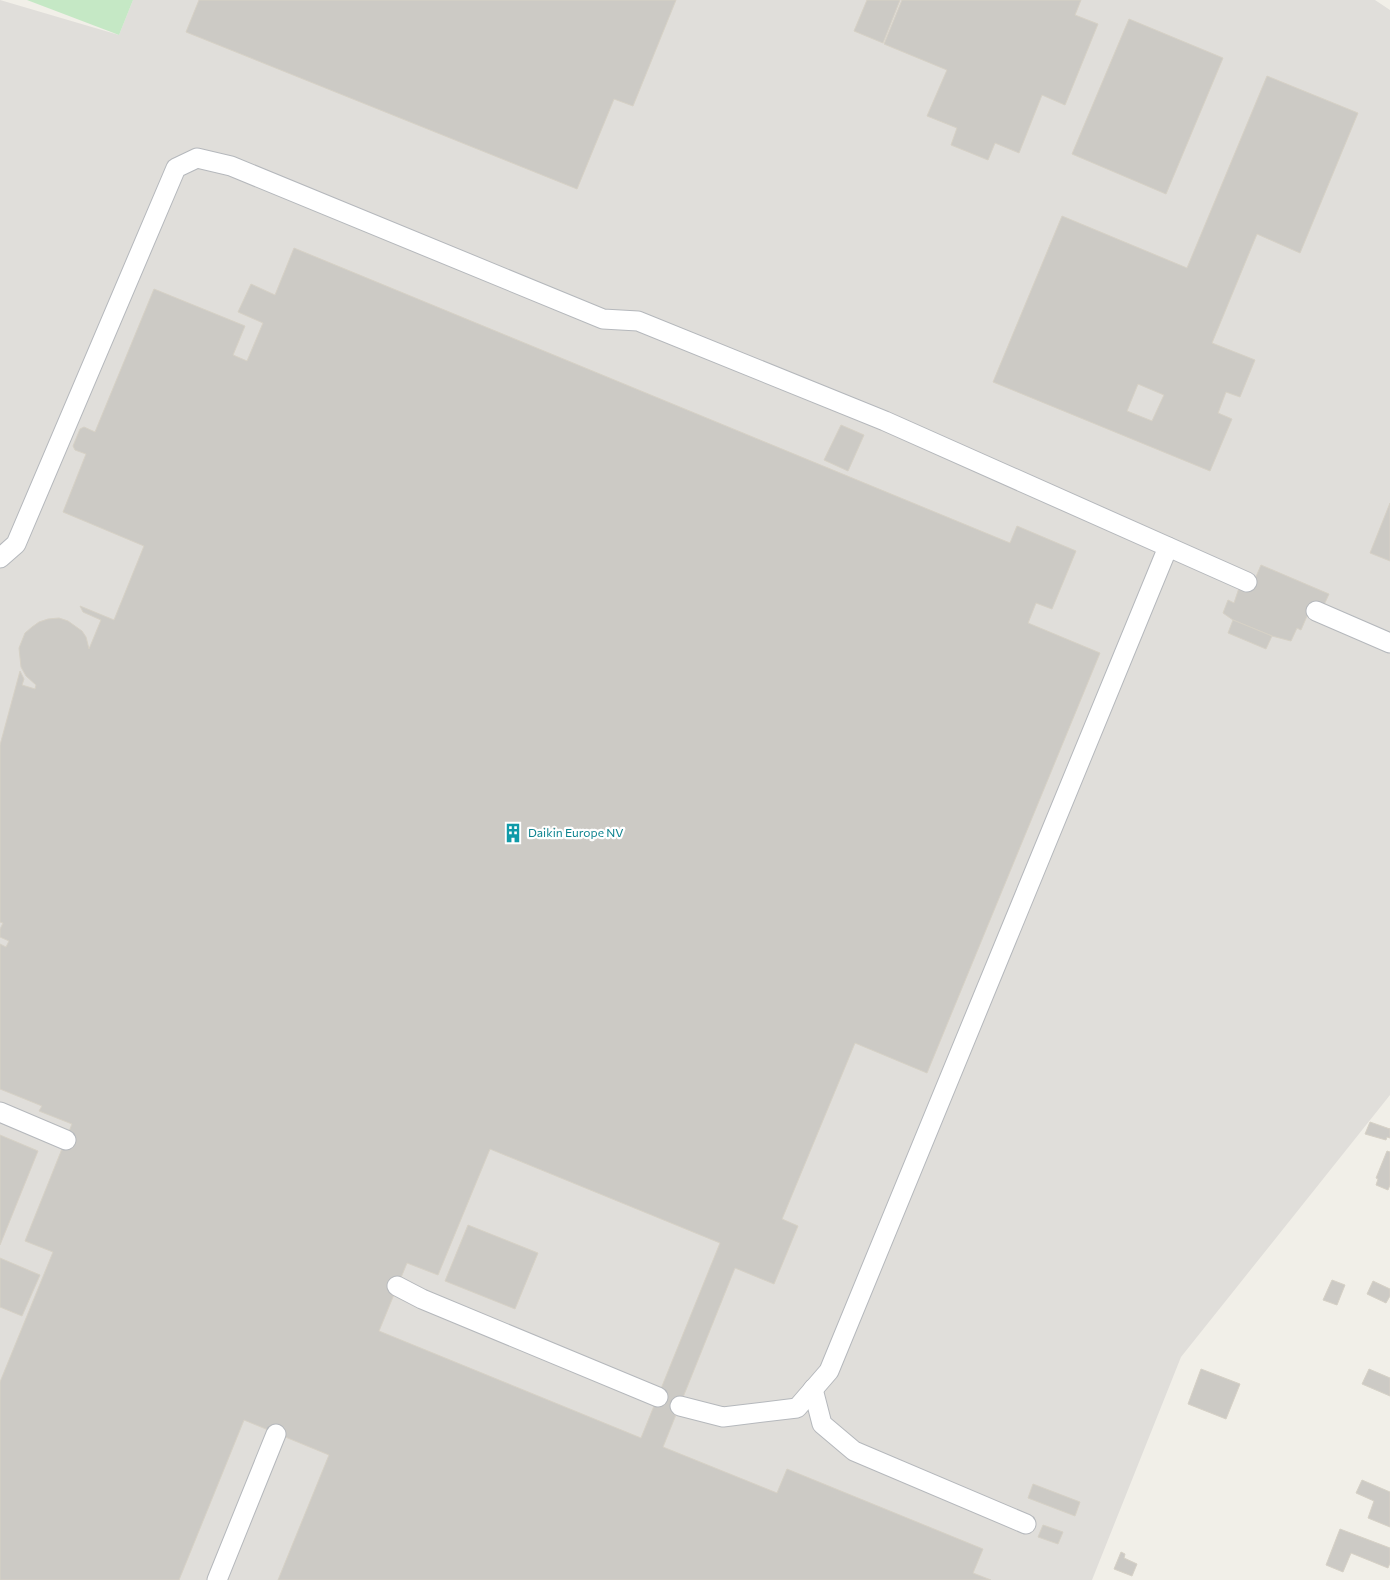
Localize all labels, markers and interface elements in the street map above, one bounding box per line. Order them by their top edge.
building icon: Daikin Europe NV [502,822,524,844]
place label: Daikin Europe NV [528,825,624,839]

